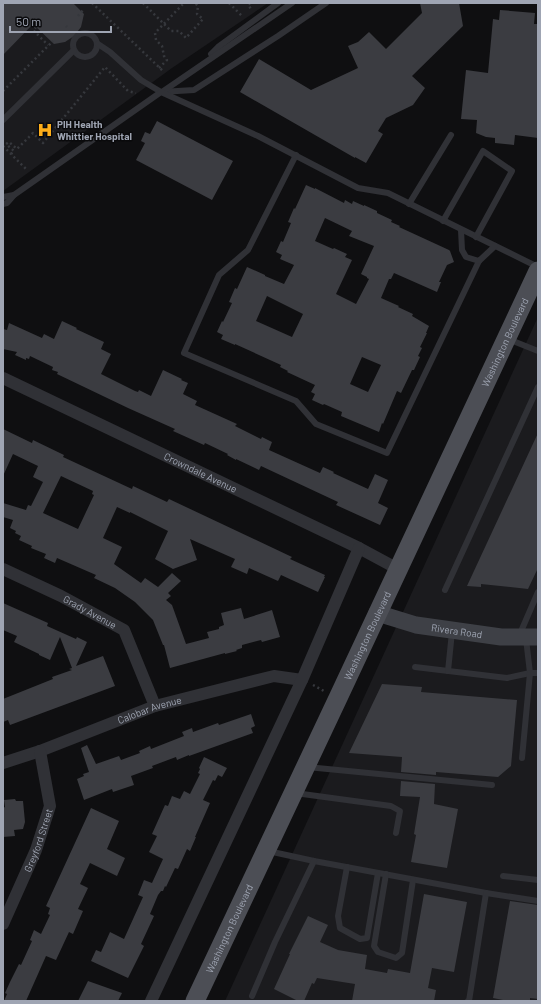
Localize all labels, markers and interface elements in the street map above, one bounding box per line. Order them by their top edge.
scale bar [10,8,111,34]
text: 50 m [16,14,41,28]
place label: PIH Health Whittier Hospital [57,118,132,142]
hospital icon: PIH Health Whittier Hospital [36,121,54,139]
street label: Washington Boulevard [479,296,531,389]
street label: Crowndale Avenue [162,450,239,495]
street label: Washington Boulevard [341,589,393,682]
street label: Grady Avenue [61,592,119,631]
street label: Rivera Road [430,621,483,640]
street label: Calobar Avenue [116,694,183,726]
street label: Greyford Street [21,807,55,874]
street label: Washington Boulevard [203,882,255,975]

